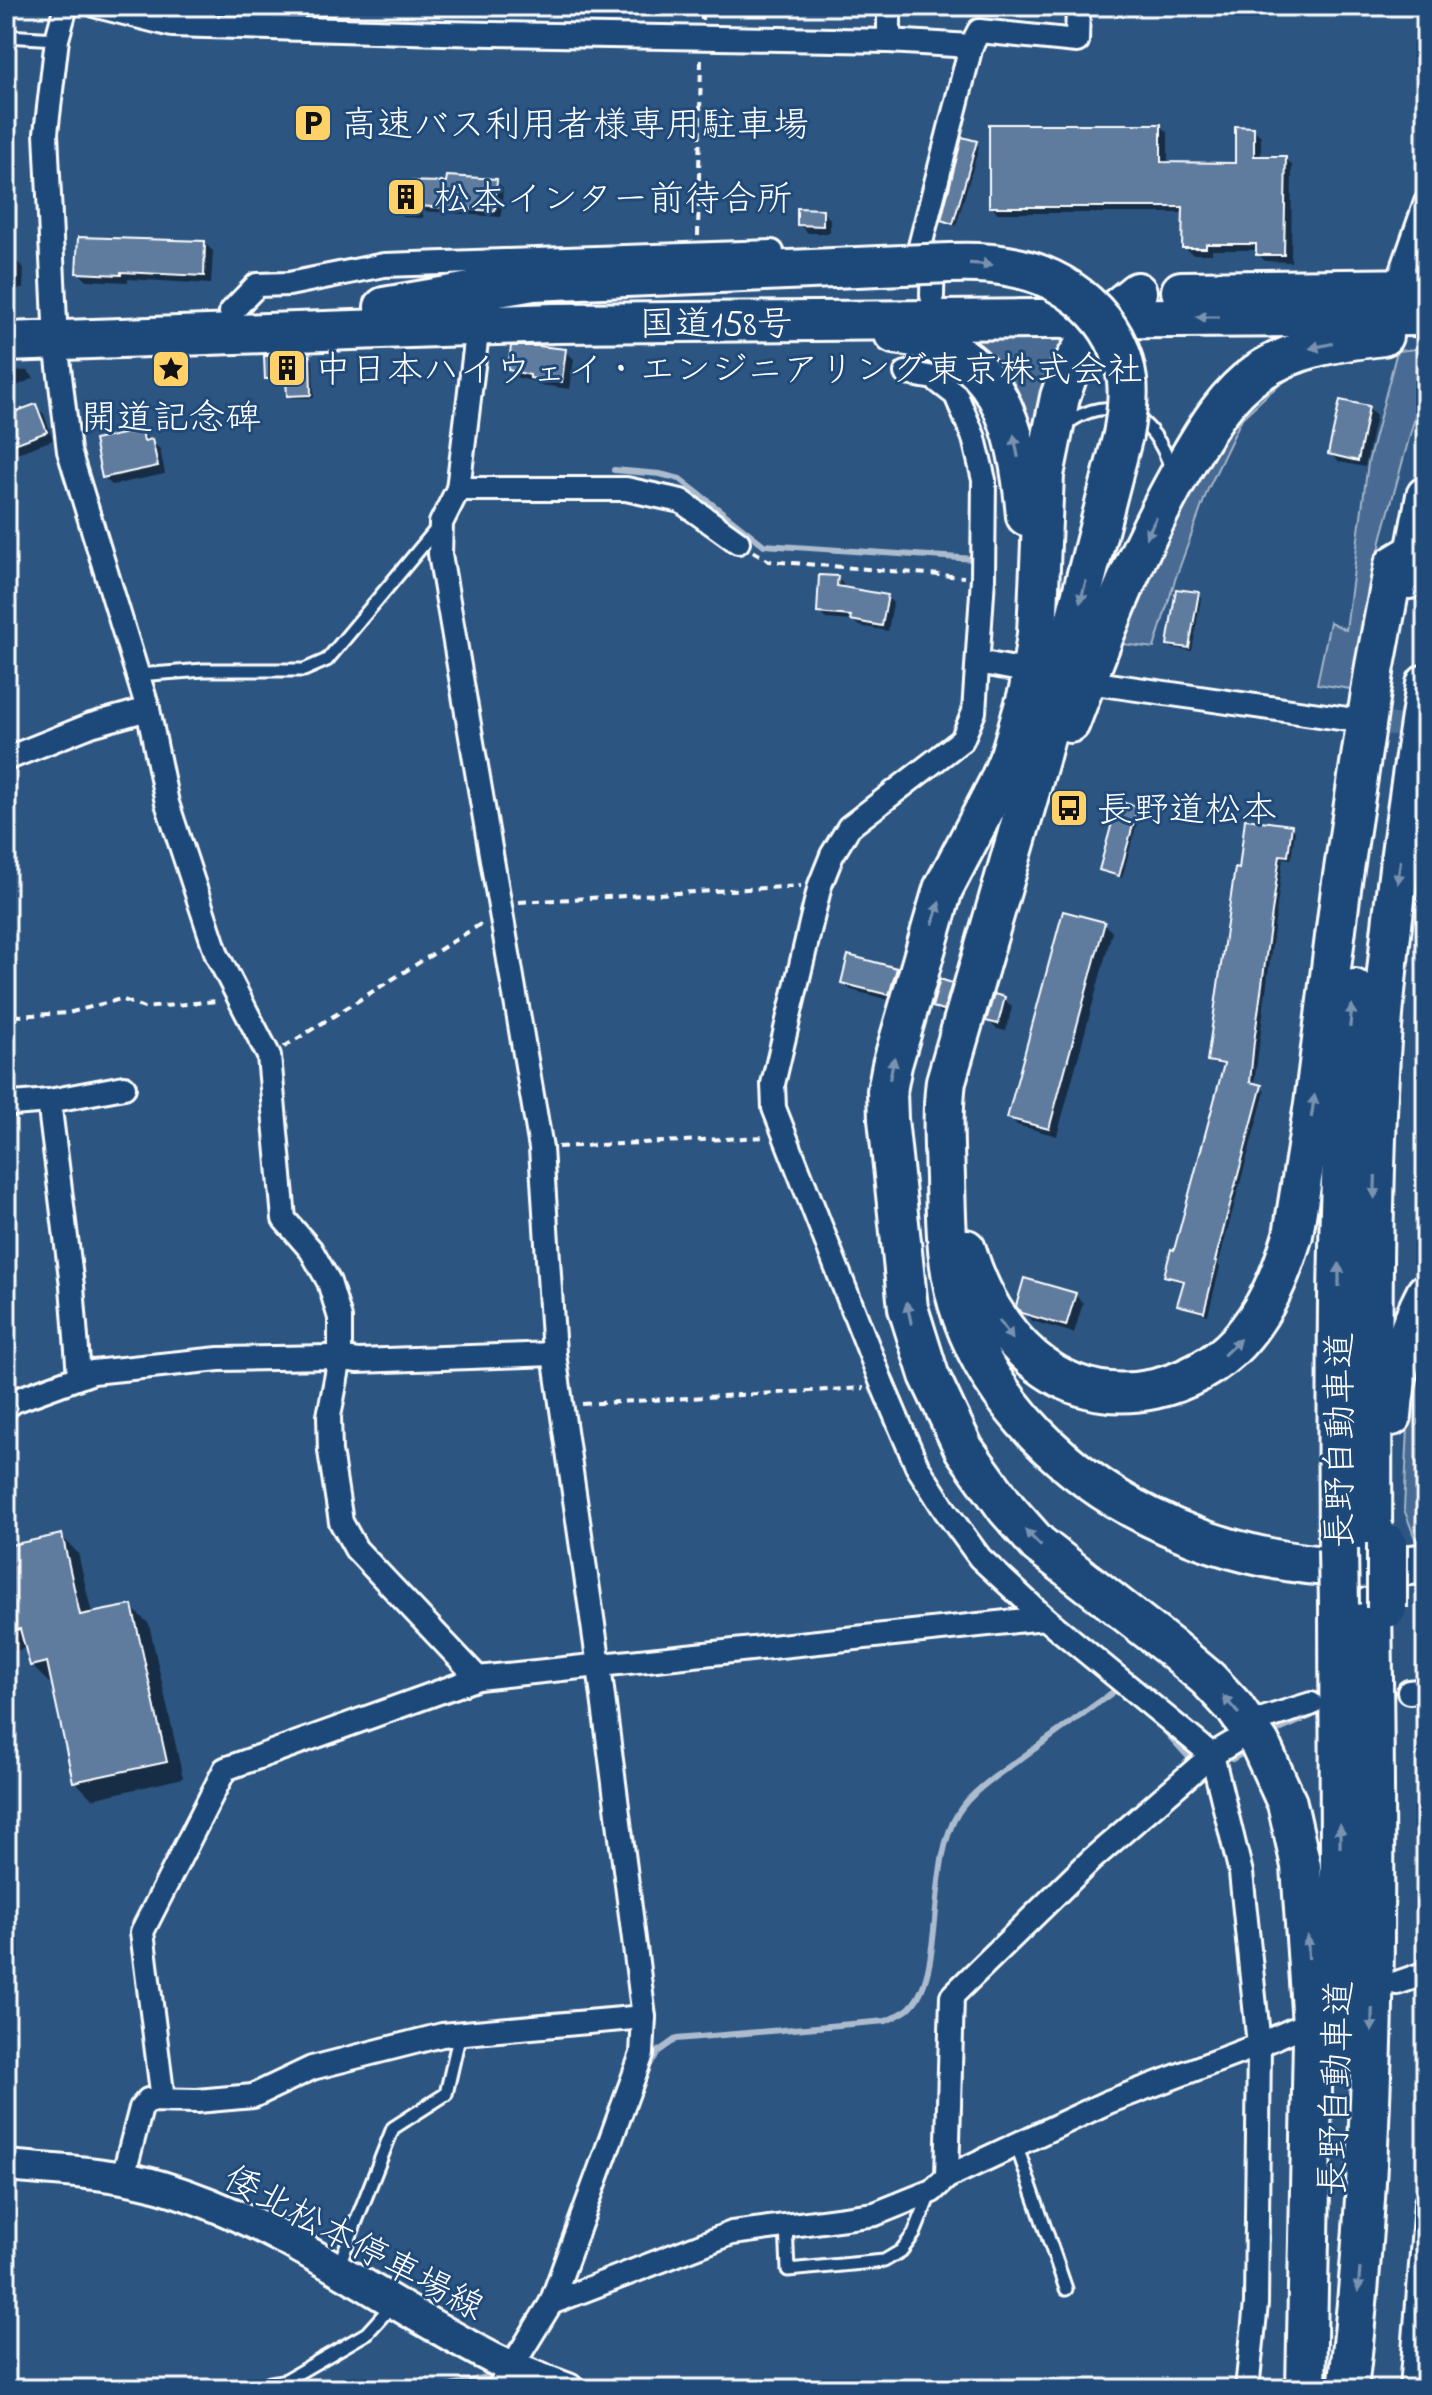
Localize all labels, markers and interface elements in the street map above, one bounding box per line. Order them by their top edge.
place label: 高速バス利用者様専用駐車場 [341,101,809,154]
parking icon: 高速バス利用者様専用駐車場 [292,102,334,144]
place label: 松本インター前待合所 [434,175,793,228]
building icon: 松本インター前待合所 [385,176,427,218]
one-way arrow [968,258,993,271]
street label: 国道158号 [639,300,793,353]
one-way arrow [1195,311,1220,323]
one-way arrow [1308,340,1333,353]
place label: 中日本ハイウェイ・エンジニアリング東京株式会社 [315,346,1143,399]
building icon: 中日本ハイウェイ・エンジニアリング東京株式会社 [266,347,308,389]
place icon: 開道記念碑 [150,348,192,390]
place label: 開道記念碑 [81,394,261,447]
one-way arrow [1009,433,1021,458]
one-way arrow [1144,517,1157,540]
one-way arrow [1076,580,1088,605]
place label: 長野道松本 [1097,786,1277,839]
bus stop icon: 長野道松本 [1048,787,1090,829]
one-way arrow [1393,860,1406,885]
one-way arrow [930,900,943,924]
one-way arrow [1345,1003,1358,1028]
one-way arrow [886,1055,899,1080]
one-way arrow [1307,1093,1320,1118]
one-way arrow [1369,1175,1382,1200]
one-way arrow [1333,1262,1345,1287]
one-way arrow [902,1300,915,1325]
one-way arrow [998,1320,1013,1341]
street label: 長野自動車道 [1316,1332,1369,1548]
one-way arrow [1222,1338,1241,1356]
one-way arrow [1024,1529,1042,1548]
one-way arrow [1223,1695,1240,1715]
one-way arrow [1334,1823,1346,1848]
one-way arrow [1301,1934,1314,1959]
street label: 長野自動車道 [1308,1979,1369,2197]
one-way arrow [1366,2008,1379,2033]
street label: 倭北松本停車場線 [213,2154,492,2336]
one-way arrow [1352,2268,1365,2293]

